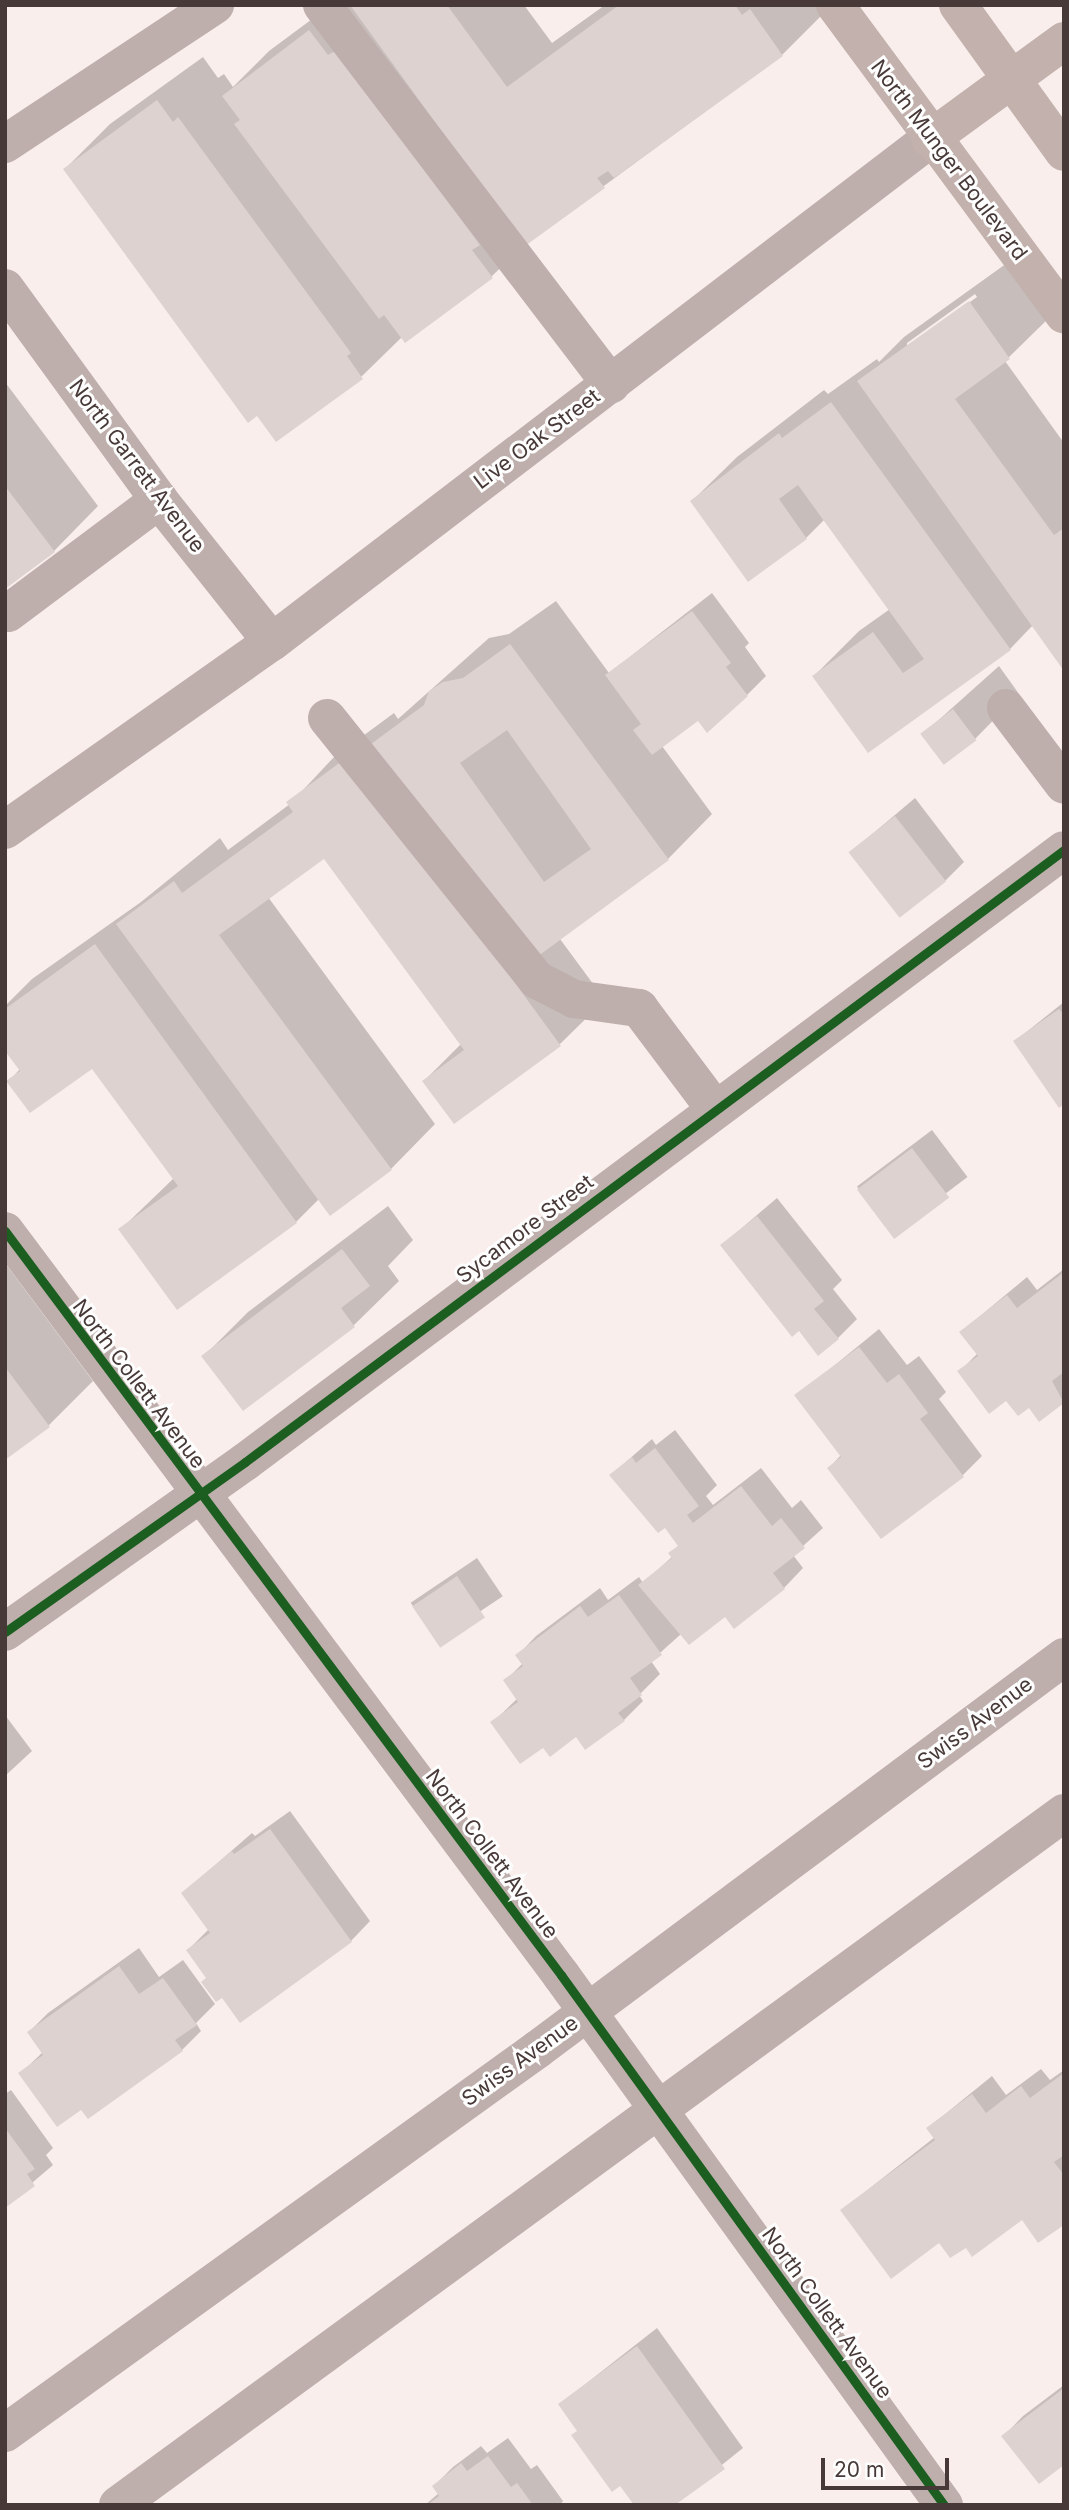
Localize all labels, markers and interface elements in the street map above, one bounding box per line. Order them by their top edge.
street label: North Munger Boulevard [865,55,1033,265]
street label: North Garrett Avenue [64,374,210,558]
street label: Live Oak Street [469,383,605,495]
street label: Sycamore Street [452,1169,598,1289]
street label: North Collett Avenue [67,1295,211,1473]
street label: Swiss Avenue [912,1672,1038,1774]
street label: North Collett Avenue [420,1765,564,1943]
street label: Swiss Avenue [457,2010,583,2112]
street label: North Collett Avenue [757,2223,897,2403]
scale bar [824,2444,952,2488]
text: 20 m [834,2457,884,2482]

